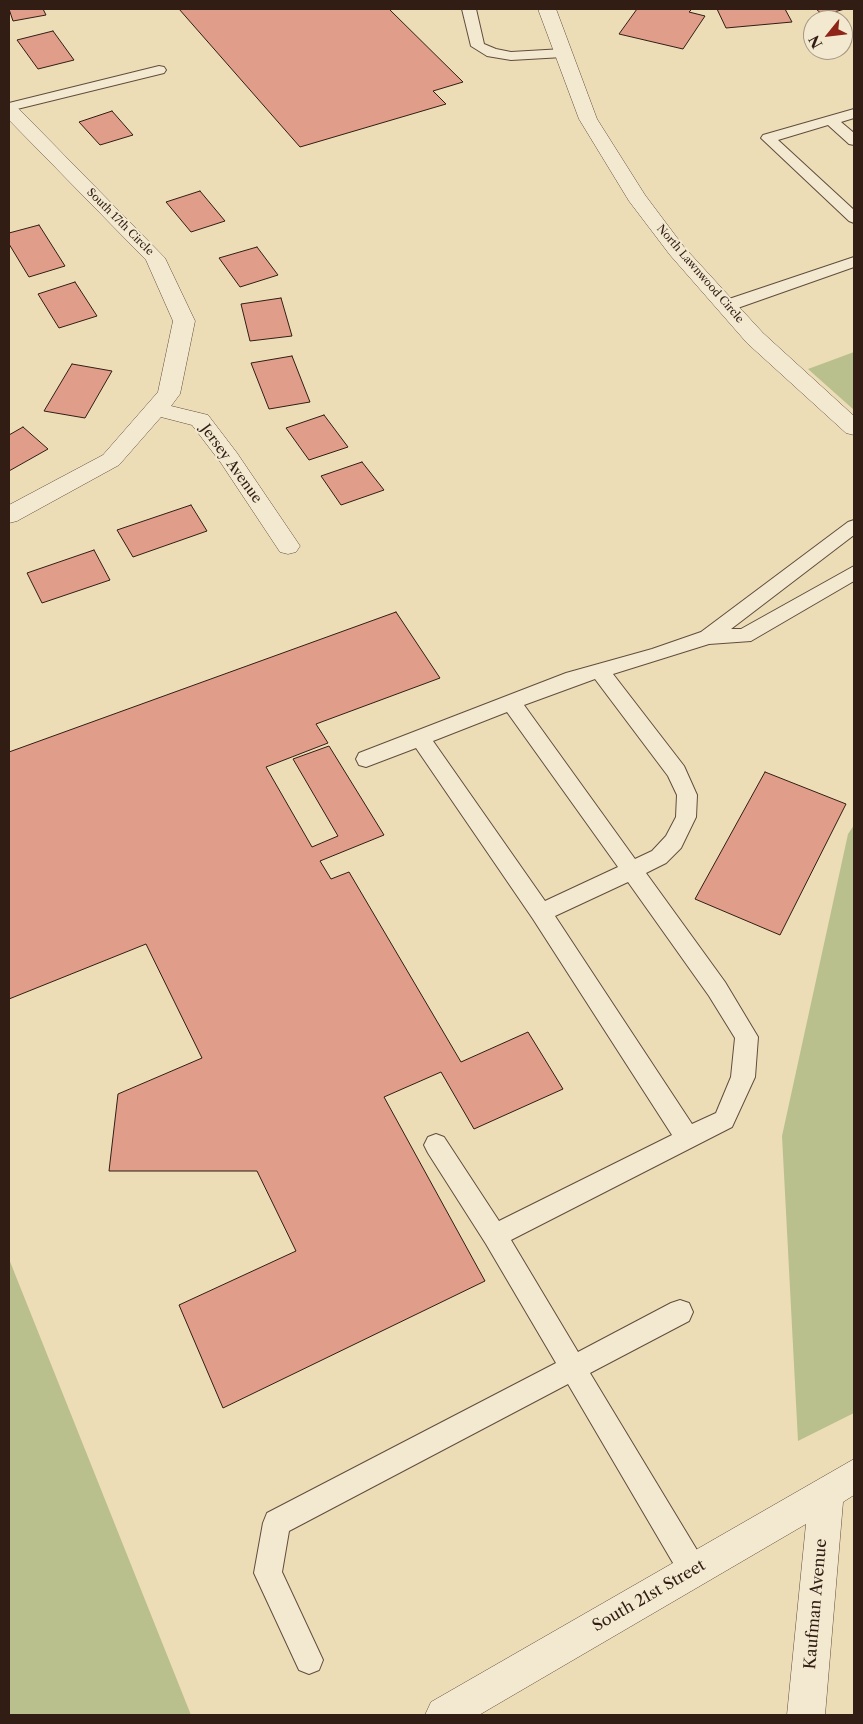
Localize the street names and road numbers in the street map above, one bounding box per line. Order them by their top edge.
street label: South 17th Circle [84,186,156,258]
street label: North Lawnwood Circle [654,222,746,326]
street label: Jersey Avenue [197,421,265,507]
street label: Kaufman Avenue [801,1538,831,1670]
street label: South 21st Street [589,1556,709,1636]

